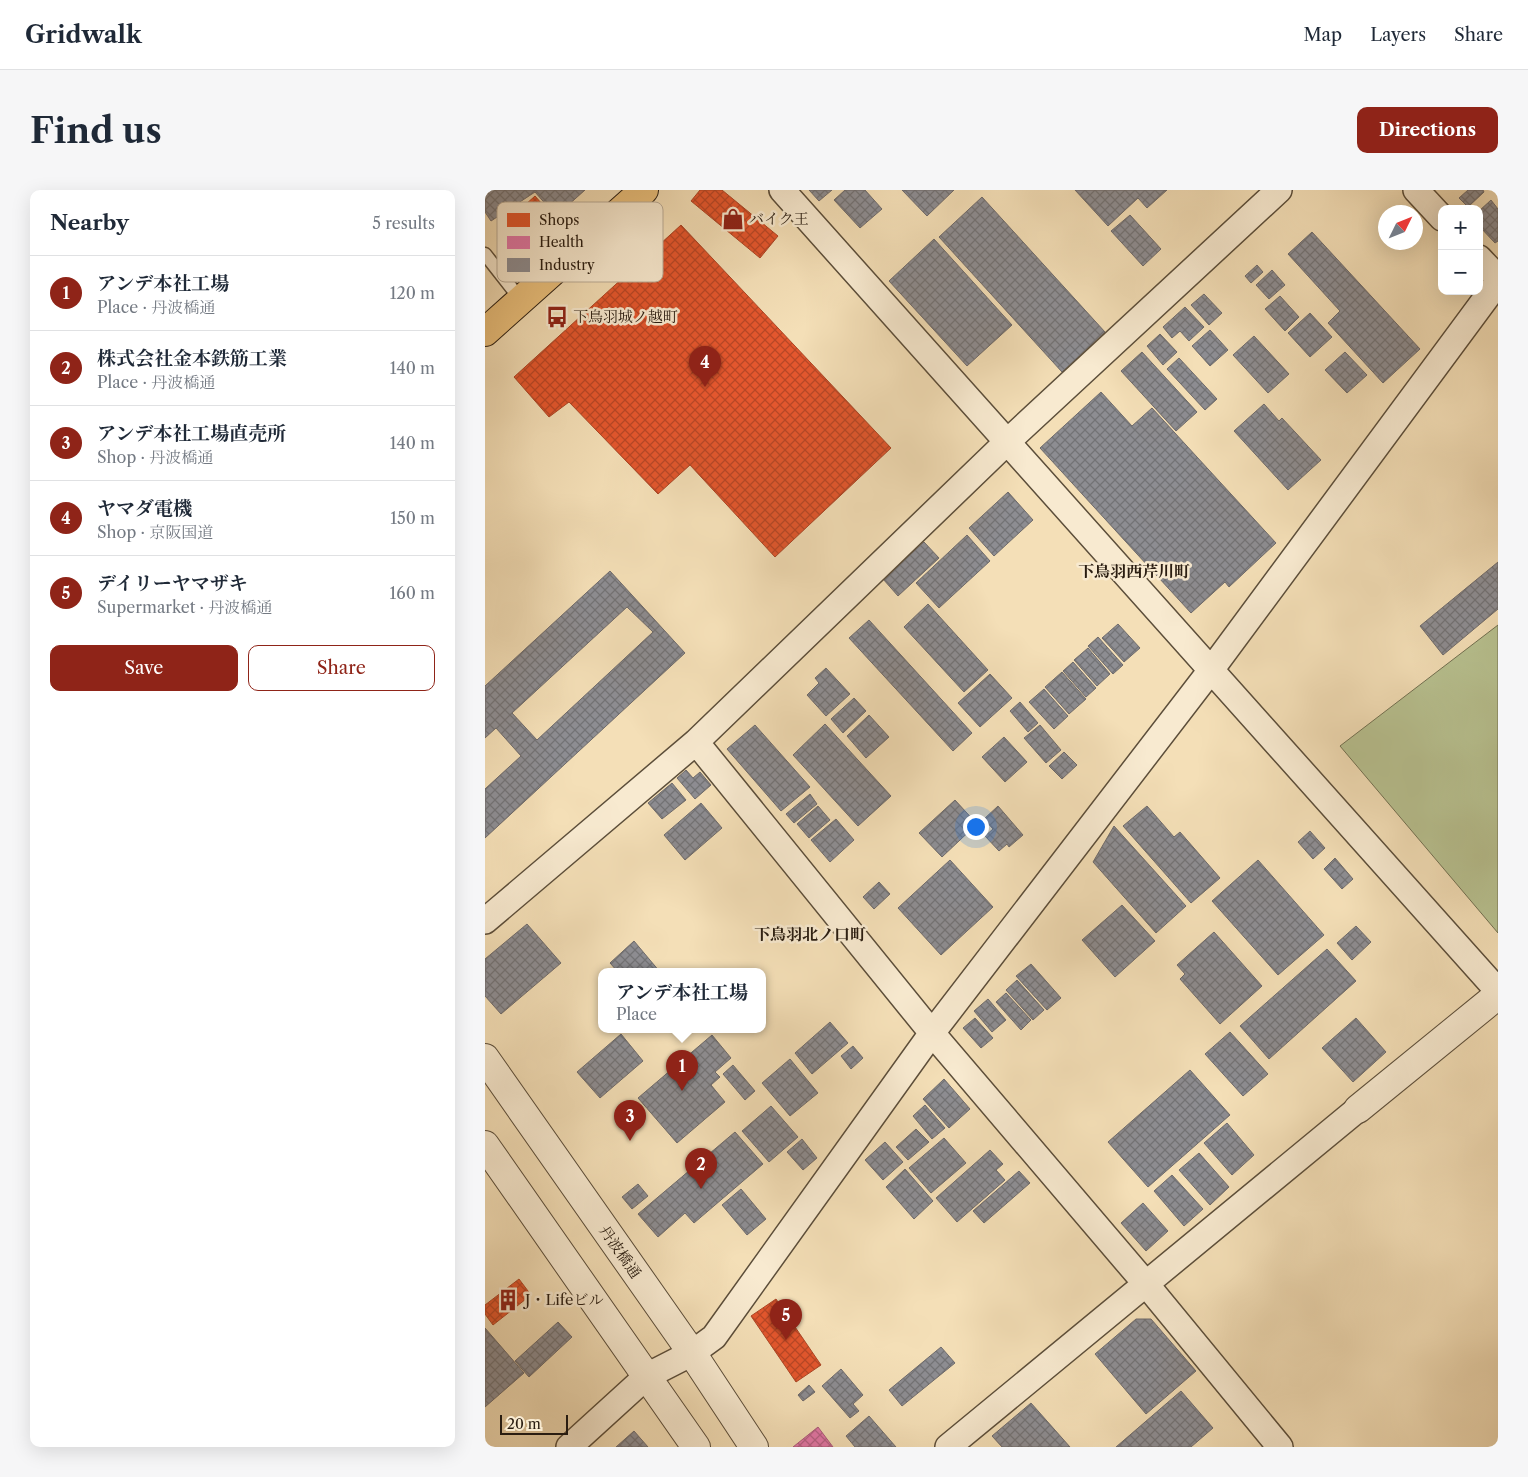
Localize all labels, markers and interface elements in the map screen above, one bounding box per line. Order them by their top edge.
text: Gridwalk [25,20,142,49]
text: Map [1304,24,1342,46]
text: Layers [1370,24,1426,46]
text: Share [1454,24,1503,46]
button: Directions [1357,107,1498,153]
text: Find us [30,109,162,152]
legend [497,202,663,282]
north arrow [1378,205,1423,250]
map controls [1438,205,1483,295]
button: + [1438,205,1483,250]
shop icon: バイク王 [720,206,746,232]
place label: バイク王 [749,209,809,228]
text: Nearby [50,210,129,235]
text: Shops [539,211,579,229]
text: 5 results [372,213,435,233]
text: Health [539,233,584,251]
button: − [1438,250,1483,295]
text: Industry [539,256,595,274]
text: アンデ本社工場 [97,272,229,295]
text: 1 [62,283,70,303]
text: 120 m [390,283,435,303]
text: Place · 丹波橋通 [97,297,215,317]
bus stop icon: 下鳥羽城ノ越町 [544,304,570,330]
place label: 下鳥羽城ノ越町 [573,307,678,326]
pin: 4 [689,346,721,387]
text: 株式会社金本鉄筋工業 [97,347,287,370]
text: 2 [61,358,71,378]
text: 140 m [390,358,435,378]
text: Place · 丹波橋通 [97,372,215,392]
text: アンデ本社工場直売所 [97,422,286,445]
text: 3 [61,433,71,453]
text: 140 m [390,433,435,453]
text: Shop · 丹波橋通 [97,447,213,467]
text: ヤマダ電機 [97,497,192,520]
text: 4 [61,508,71,528]
text: 150 m [390,508,435,528]
text: Shop · 京阪国道 [97,522,213,542]
district label: 下鳥羽西芹川町 [1078,561,1190,581]
text: デイリーヤマザキ [97,572,248,595]
text: 5 [62,583,70,603]
text: 160 m [390,583,435,603]
text: Supermarket · 丹波橋通 [97,597,272,617]
button: Save [50,645,238,691]
button: Share [248,645,435,691]
your location [963,814,989,840]
district label: 下鳥羽北ノ口町 [754,924,866,944]
popup [598,968,766,1033]
text: アンデ本社工場 [616,981,748,1004]
text: Place [616,1004,657,1024]
pin: 1 [666,1050,698,1091]
pin: 3 [614,1100,646,1141]
pin: 2 [685,1148,717,1189]
street label: 丹波橋通 [595,1222,645,1282]
building icon: J・Lifeビル [495,1287,521,1313]
place label: J・Lifeビル [523,1290,603,1309]
pin: 5 [770,1299,802,1340]
scale bar [500,1412,567,1435]
text: 20 m [507,1415,541,1433]

